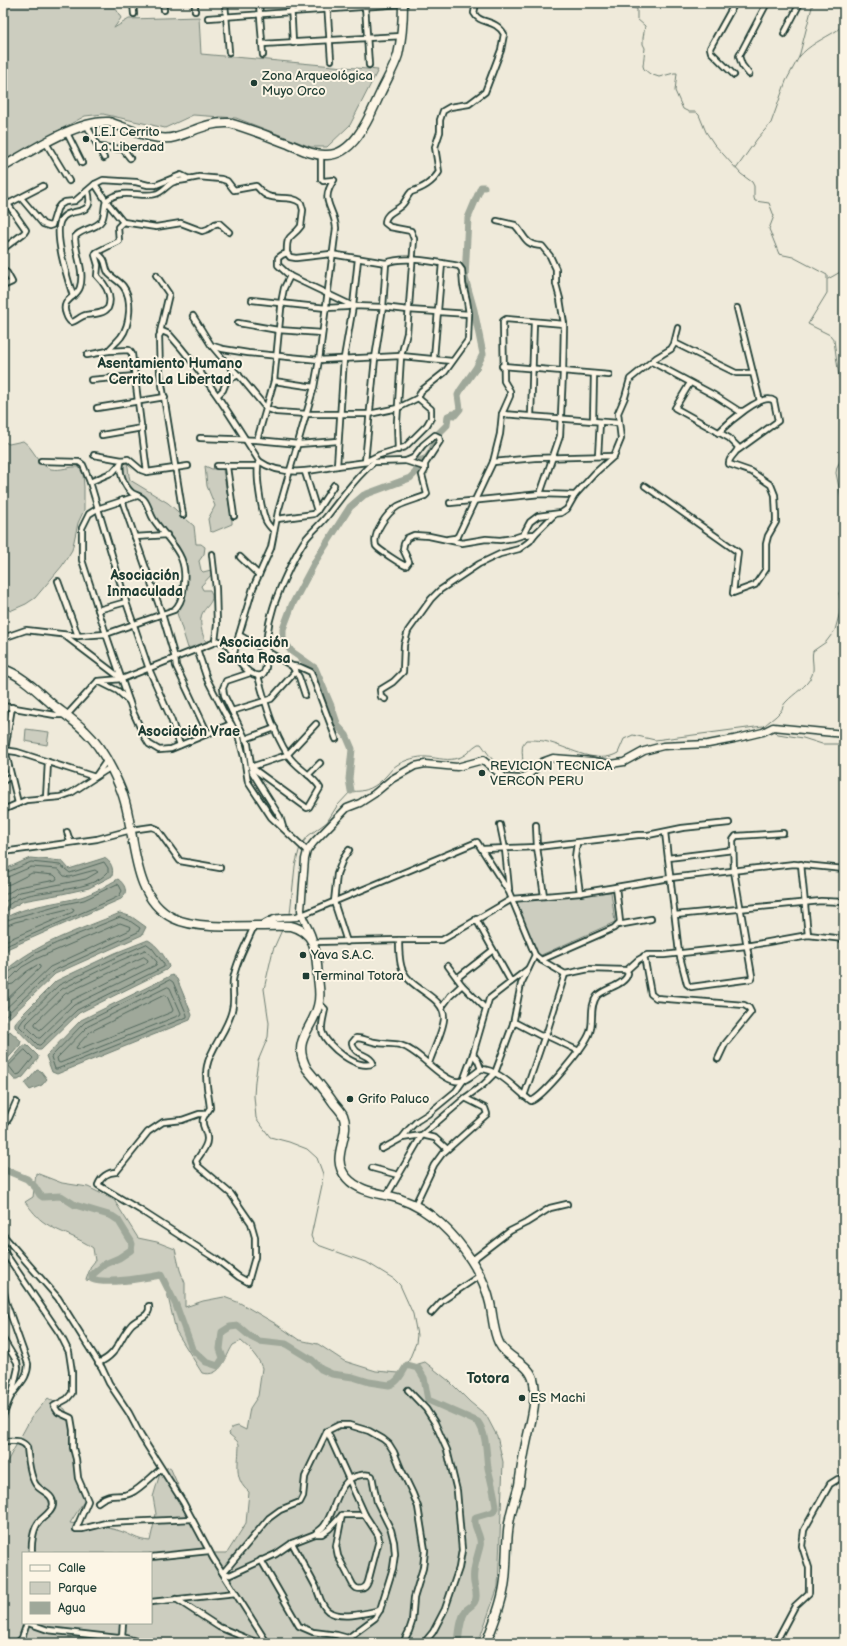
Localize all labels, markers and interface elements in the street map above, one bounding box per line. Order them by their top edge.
place label: Zona Arqueológica Muyo Orco [261,68,373,99]
marker: Zona Arqueológica Muyo Orco [249,78,259,88]
place label: I.E.I Cerrito La Liberdad [94,124,164,155]
marker: I.E.I Cerrito La Liberdad [81,134,91,144]
district label: Asentamiento Humano Cerrito La Libertad [97,355,242,388]
district label: Asociación Inmaculada [107,567,183,600]
district label: Asociación Santa Rosa [217,634,291,667]
district label: Asociación Vrae [137,723,240,740]
place label: REVICION TECNICA VERCON PERU [490,758,612,789]
marker: REVICION TECNICA VERCON PERU [477,768,487,778]
place label: Yava S.A.C. [310,947,374,963]
marker: Yava S.A.C. [298,950,308,960]
place label: Terminal Totora [314,968,404,984]
marker: Terminal Totora [301,971,311,981]
place label: Grifo Paluco [358,1091,429,1107]
marker: Grifo Paluco [345,1094,355,1104]
district label: Totora [466,1369,510,1388]
place label: ES Machi [530,1390,586,1406]
marker: ES Machi [517,1393,527,1403]
legend [22,1552,152,1624]
text: Calle [58,1561,86,1576]
text: Parque [58,1581,97,1596]
text: Agua [58,1601,86,1616]

